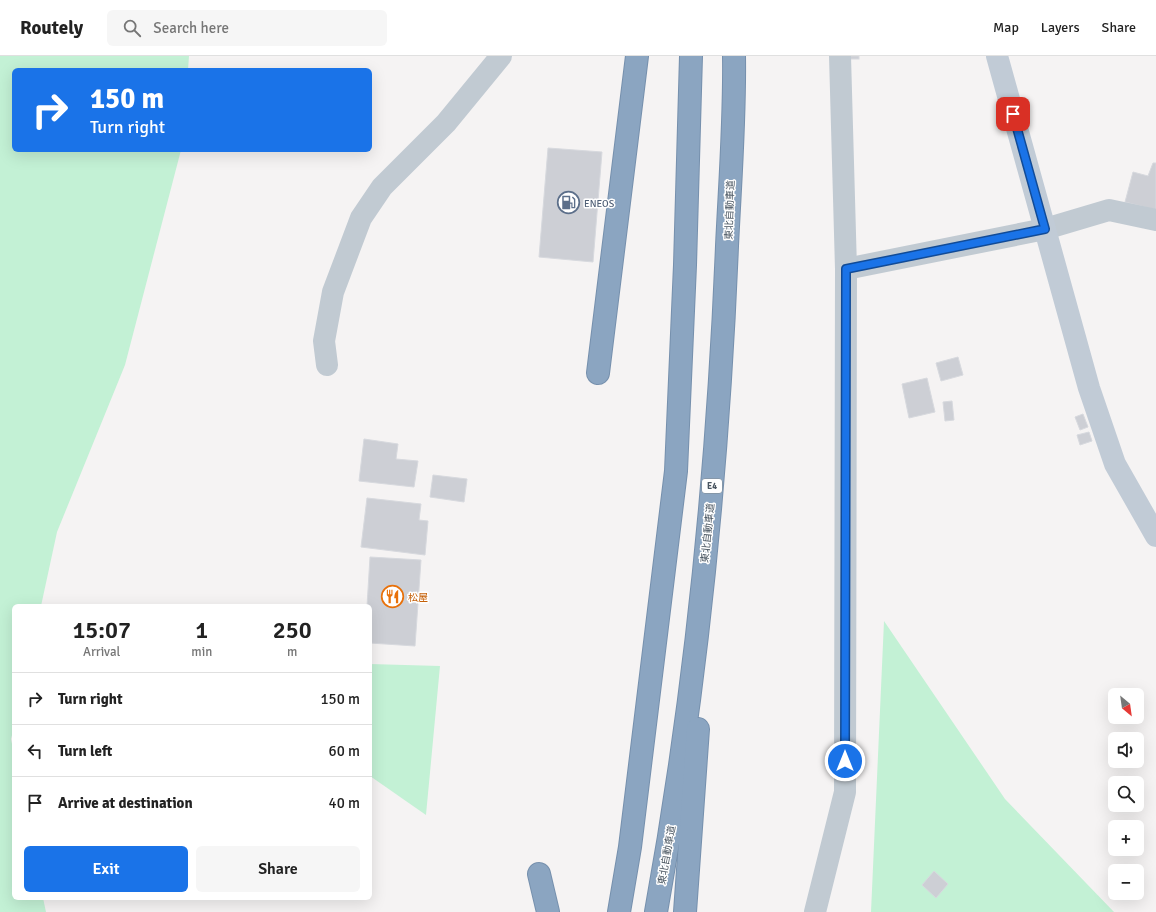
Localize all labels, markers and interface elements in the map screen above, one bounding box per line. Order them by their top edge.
search box [107,10,387,46]
text: Routely [20,16,83,40]
icon: search [121,17,143,39]
text: Search here [153,19,229,37]
text: Map [993,19,1019,36]
text: Layers [1041,19,1080,36]
text: Share [1102,19,1136,36]
text: 150 m [90,82,164,116]
icon: right [24,84,76,136]
pin [996,97,1030,131]
icon: arrive [1002,103,1024,125]
text: Turn right [90,116,165,138]
street label: 東北自動車道 [723,180,737,240]
fuel station icon: ENEOS [556,190,582,216]
place label: ENEOS [584,198,615,210]
road number: E4 [702,479,722,493]
street label: 東北自動車道 [699,503,717,564]
restaurant icon: 松屋 [379,584,405,610]
place label: 松屋 [408,592,428,604]
text: 15:07 [72,615,131,645]
text: 1 [195,615,208,645]
text: 250 [273,615,312,645]
text: Arrival [83,644,120,660]
text: min [191,644,212,660]
text: m [287,644,297,660]
icon: right [24,688,46,710]
north arrow [1108,688,1144,724]
map controls [1108,688,1144,900]
text: Turn right [58,690,123,708]
text: 150 m [320,690,360,708]
button: sound [1108,732,1144,768]
icon: left [24,740,46,762]
position arrow [824,740,866,782]
text: Turn left [58,742,112,760]
text: 60 m [329,742,360,760]
button: search [1108,776,1144,812]
icon: arrive [24,792,46,814]
text: Arrive at destination [58,794,193,812]
text: 40 m [329,794,360,812]
button: + [1108,820,1144,856]
street label: 東北自動車道 [656,825,678,886]
button: Exit [24,846,188,892]
button: Share [196,846,360,892]
button: − [1108,864,1144,900]

